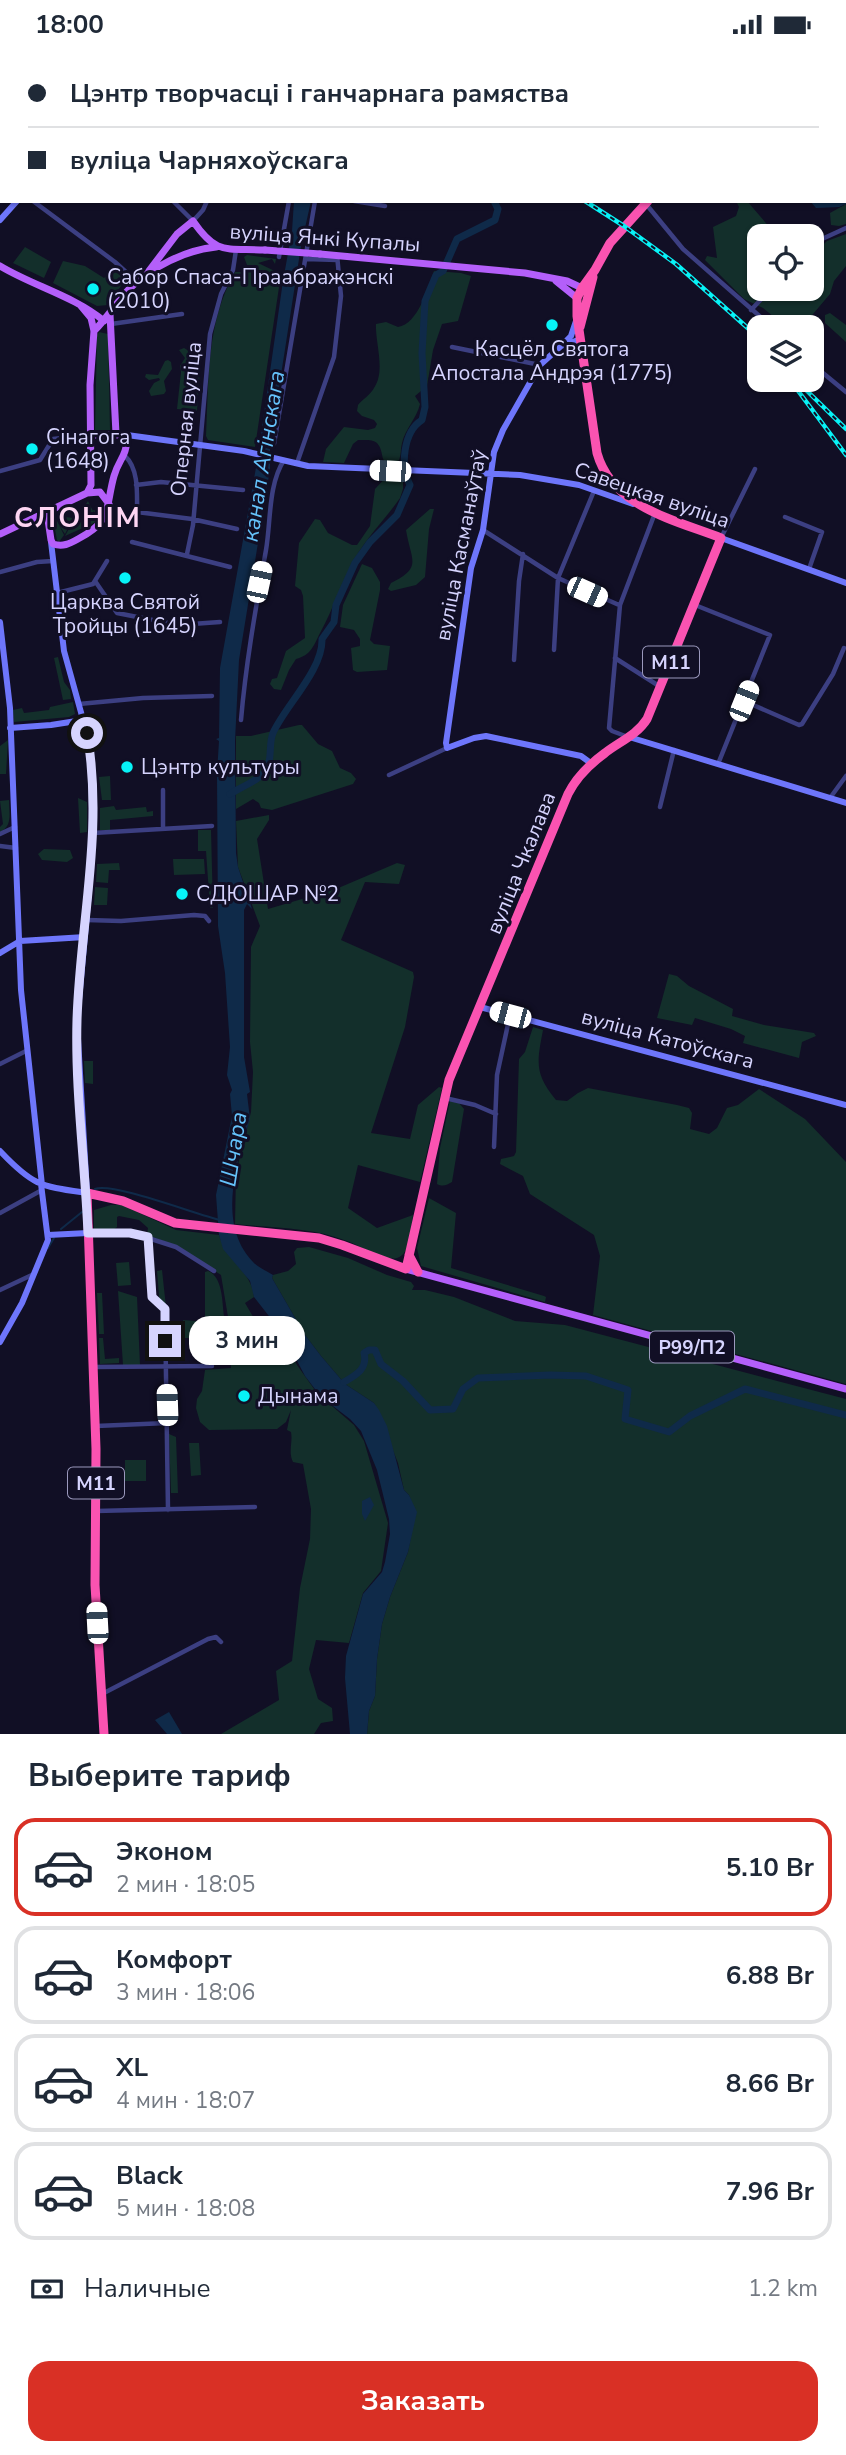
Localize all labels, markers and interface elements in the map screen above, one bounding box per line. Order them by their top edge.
text: 18:00 [35,7,104,42]
text: Цэнтр творчасці і ганчарнага рамяства [70,76,569,111]
text: вуліца Чарняхоўскага [70,143,349,178]
street label: вуліца Янкі Купалы [229,217,421,259]
map controls [747,224,824,392]
button: locate [747,224,824,301]
place label: Сабор Спаса-Праабражэнскі (2010) [107,263,394,315]
marker: Сабор Спаса-Праабражэнскі (2010) [85,281,101,297]
button: layers [747,315,824,392]
marker: Касцёл Святога Апостала Андрэя (1775) [544,317,560,333]
place label: Касцёл Святога Апостала Андрэя (1775) [431,335,673,387]
street label: Оперная вуліца [164,340,208,498]
water label: канал Агінскага [235,368,292,544]
place label: Сінагога (1648) [46,423,130,475]
marker: Сінагога (1648) [24,441,40,457]
street label: вуліца Касманаўтаў [429,447,493,643]
street label: Савецкая вуліца [571,455,733,535]
car [369,459,412,483]
district label: СЛОНІМ [14,499,142,537]
car [245,559,274,605]
marker: Царква Святой Тройцы (1645) [117,570,133,586]
car [564,574,611,610]
place label: Царква Святой Тройцы (1645) [50,588,200,640]
road number: М11 [643,647,699,677]
car [727,678,762,724]
route start [71,717,103,749]
place label: Цэнтр культуры [141,753,300,781]
marker: Цэнтр культуры [119,759,135,775]
street label: вуліца Чкалава [480,788,562,938]
place label: СДЮШАР №2 [196,880,339,908]
marker: СДЮШАР №2 [174,886,190,902]
car [487,999,534,1031]
street label: вуліца Катоўскага [579,1002,757,1076]
water label: Шчара [212,1109,255,1189]
callout: 3 мин [190,1317,305,1365]
route end [149,1325,181,1357]
text: 3 мин [215,1325,279,1356]
road number: Р99/П2 [650,1331,734,1363]
place label: Дынама [258,1382,338,1410]
car [156,1384,179,1426]
marker: Дынама [236,1388,252,1404]
road number: М11 [68,1467,124,1499]
car [86,1601,109,1645]
text: Выберите тариф [28,1754,291,1797]
text: Эконом [116,1834,213,1869]
icon: car [32,1836,95,1899]
text: 5.10 Br [726,1850,814,1885]
text: 2 мин · 18:05 [116,1869,255,1900]
text: Комфорт [116,1942,232,1977]
icon: car [32,1944,95,2007]
text: 6.88 Br [726,1958,814,1993]
text: 3 мин · 18:06 [116,1977,255,2008]
text: XL [116,2050,148,2085]
icon: car [32,2052,95,2115]
text: 8.66 Br [726,2066,814,2101]
text: 4 мин · 18:07 [116,2085,255,2116]
text: Black [116,2158,183,2193]
icon: car [32,2160,95,2223]
text: 7.96 Br [726,2174,814,2209]
text: 5 мин · 18:08 [116,2193,255,2224]
icon: cash [28,2270,66,2308]
text: Наличные [84,2271,211,2306]
text: 1.2 km [748,2273,818,2304]
button: Заказать [28,2361,818,2441]

